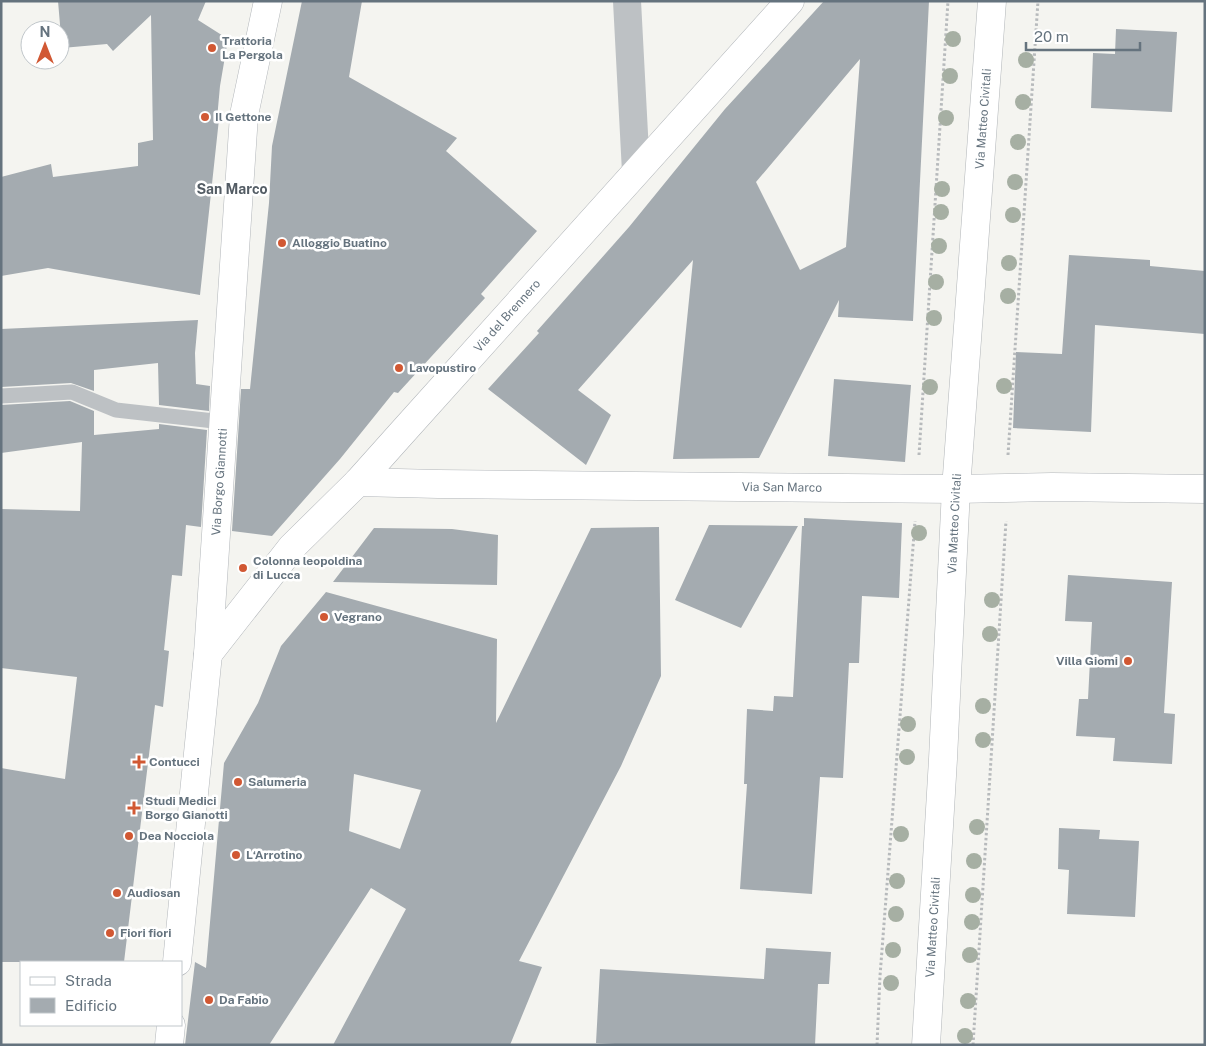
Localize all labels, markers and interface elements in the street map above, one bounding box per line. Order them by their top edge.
north arrow [20,20,70,70]
scale bar [1026,20,1140,52]
text: N [40,24,50,40]
text: 20 m [1034,28,1069,45]
place label: Trattoria La Pergola [222,34,283,62]
marker: Trattoria La Pergola [206,42,218,54]
street label: Via Matteo Civitali [973,68,994,170]
place label: Il Gettone [215,110,272,124]
marker: Il Gettone [199,111,211,123]
district label: San Marco [196,181,268,197]
place label: Alloggio Buatino [292,236,387,250]
marker: Alloggio Buatino [276,237,288,249]
street label: Via del Brennero [471,277,543,355]
place label: Lavopustiro [409,361,476,375]
marker: Lavopustiro [393,362,405,374]
street label: Via Borgo Giannotti [209,428,230,536]
street label: Via Matteo Civitali [945,473,964,574]
street label: Via San Marco [742,480,822,495]
place label: Colonna leopoldina di Lucca [253,554,363,582]
marker: Colonna leopoldina di Lucca [237,562,249,574]
place label: Vegrano [334,610,382,624]
marker: Vegrano [318,611,330,623]
place label: Villa Giomi [1056,654,1118,668]
marker: Villa Giomi [1122,655,1134,667]
place label: Contucci [149,755,200,769]
marker: Contucci [133,756,145,768]
place label: Salumeria [248,775,307,789]
marker: Salumeria [232,776,244,788]
place label: Studi Medici Borgo Gianotti [145,794,228,822]
marker: Studi Medici Borgo Gianotti [127,801,141,815]
place label: Dea Nocciola [139,829,214,843]
marker: Dea Nocciola [123,830,135,842]
place label: L‘Arrotino [246,848,303,862]
marker: L‘Arrotino [230,849,242,861]
street label: Via Matteo Civitali [923,876,943,978]
place label: Audiosan [127,886,180,900]
marker: Audiosan [111,887,123,899]
place label: Fiori fiori [120,926,171,940]
marker: Fiori fiori [104,927,116,939]
legend [20,961,182,1026]
text: Strada [65,972,112,989]
place label: Da Fabio [219,993,269,1007]
marker: Da Fabio [203,994,215,1006]
text: Edificio [65,997,117,1014]

